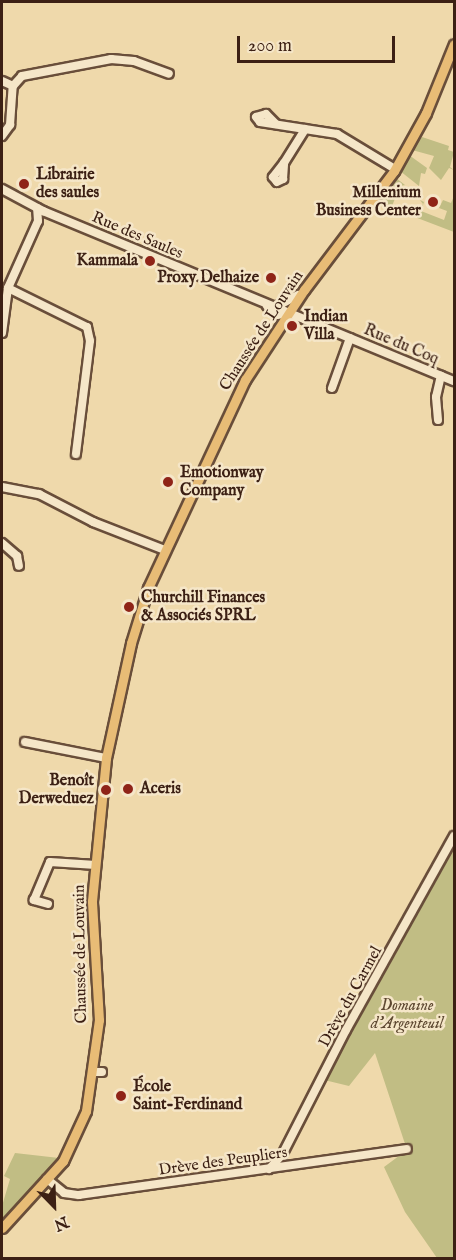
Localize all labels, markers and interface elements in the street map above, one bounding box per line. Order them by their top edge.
scale bar [240,24,398,62]
text: 200 m [248,35,292,58]
place label: Librairie des saules [36,165,99,203]
marker: Librairie des saules [17,177,31,191]
place label: Millenium Business Center [316,183,421,221]
marker: Millenium Business Center [426,195,440,209]
street label: Rue des Saules [89,208,185,264]
place label: Kammala [77,251,138,271]
marker: Kammala [143,254,157,268]
street label: Chaussée de Louvain [216,267,308,395]
place label: Proxy Delhaize [157,268,259,288]
marker: Proxy Delhaize [264,271,278,285]
place label: Indian Villa [304,307,348,345]
marker: Indian Villa [285,319,299,333]
street label: Rue du Coq [361,321,441,369]
place label: Emotionway Company [180,463,264,501]
marker: Emotionway Company [161,475,175,489]
place label: Churchill Finances & Associés SPRL [141,588,265,626]
marker: Churchill Finances & Associés SPRL [122,600,136,614]
place label: Benoît Derweduez [19,771,94,809]
place label: Aceris [140,779,181,799]
marker: Aceris [121,782,135,796]
marker: Benoît Derweduez [99,783,113,797]
street label: Chaussée de Louvain [70,884,92,1024]
street label: Drève du Carmel [315,943,387,1051]
park label: Domaine d'Argenteuil [371,996,443,1034]
place label: École Saint-Ferdinand [133,1077,242,1115]
marker: École Saint-Ferdinand [114,1089,128,1103]
street label: Drève des Peupliers [157,1143,289,1181]
north arrow [24,1176,84,1236]
text: N [51,1211,71,1234]

